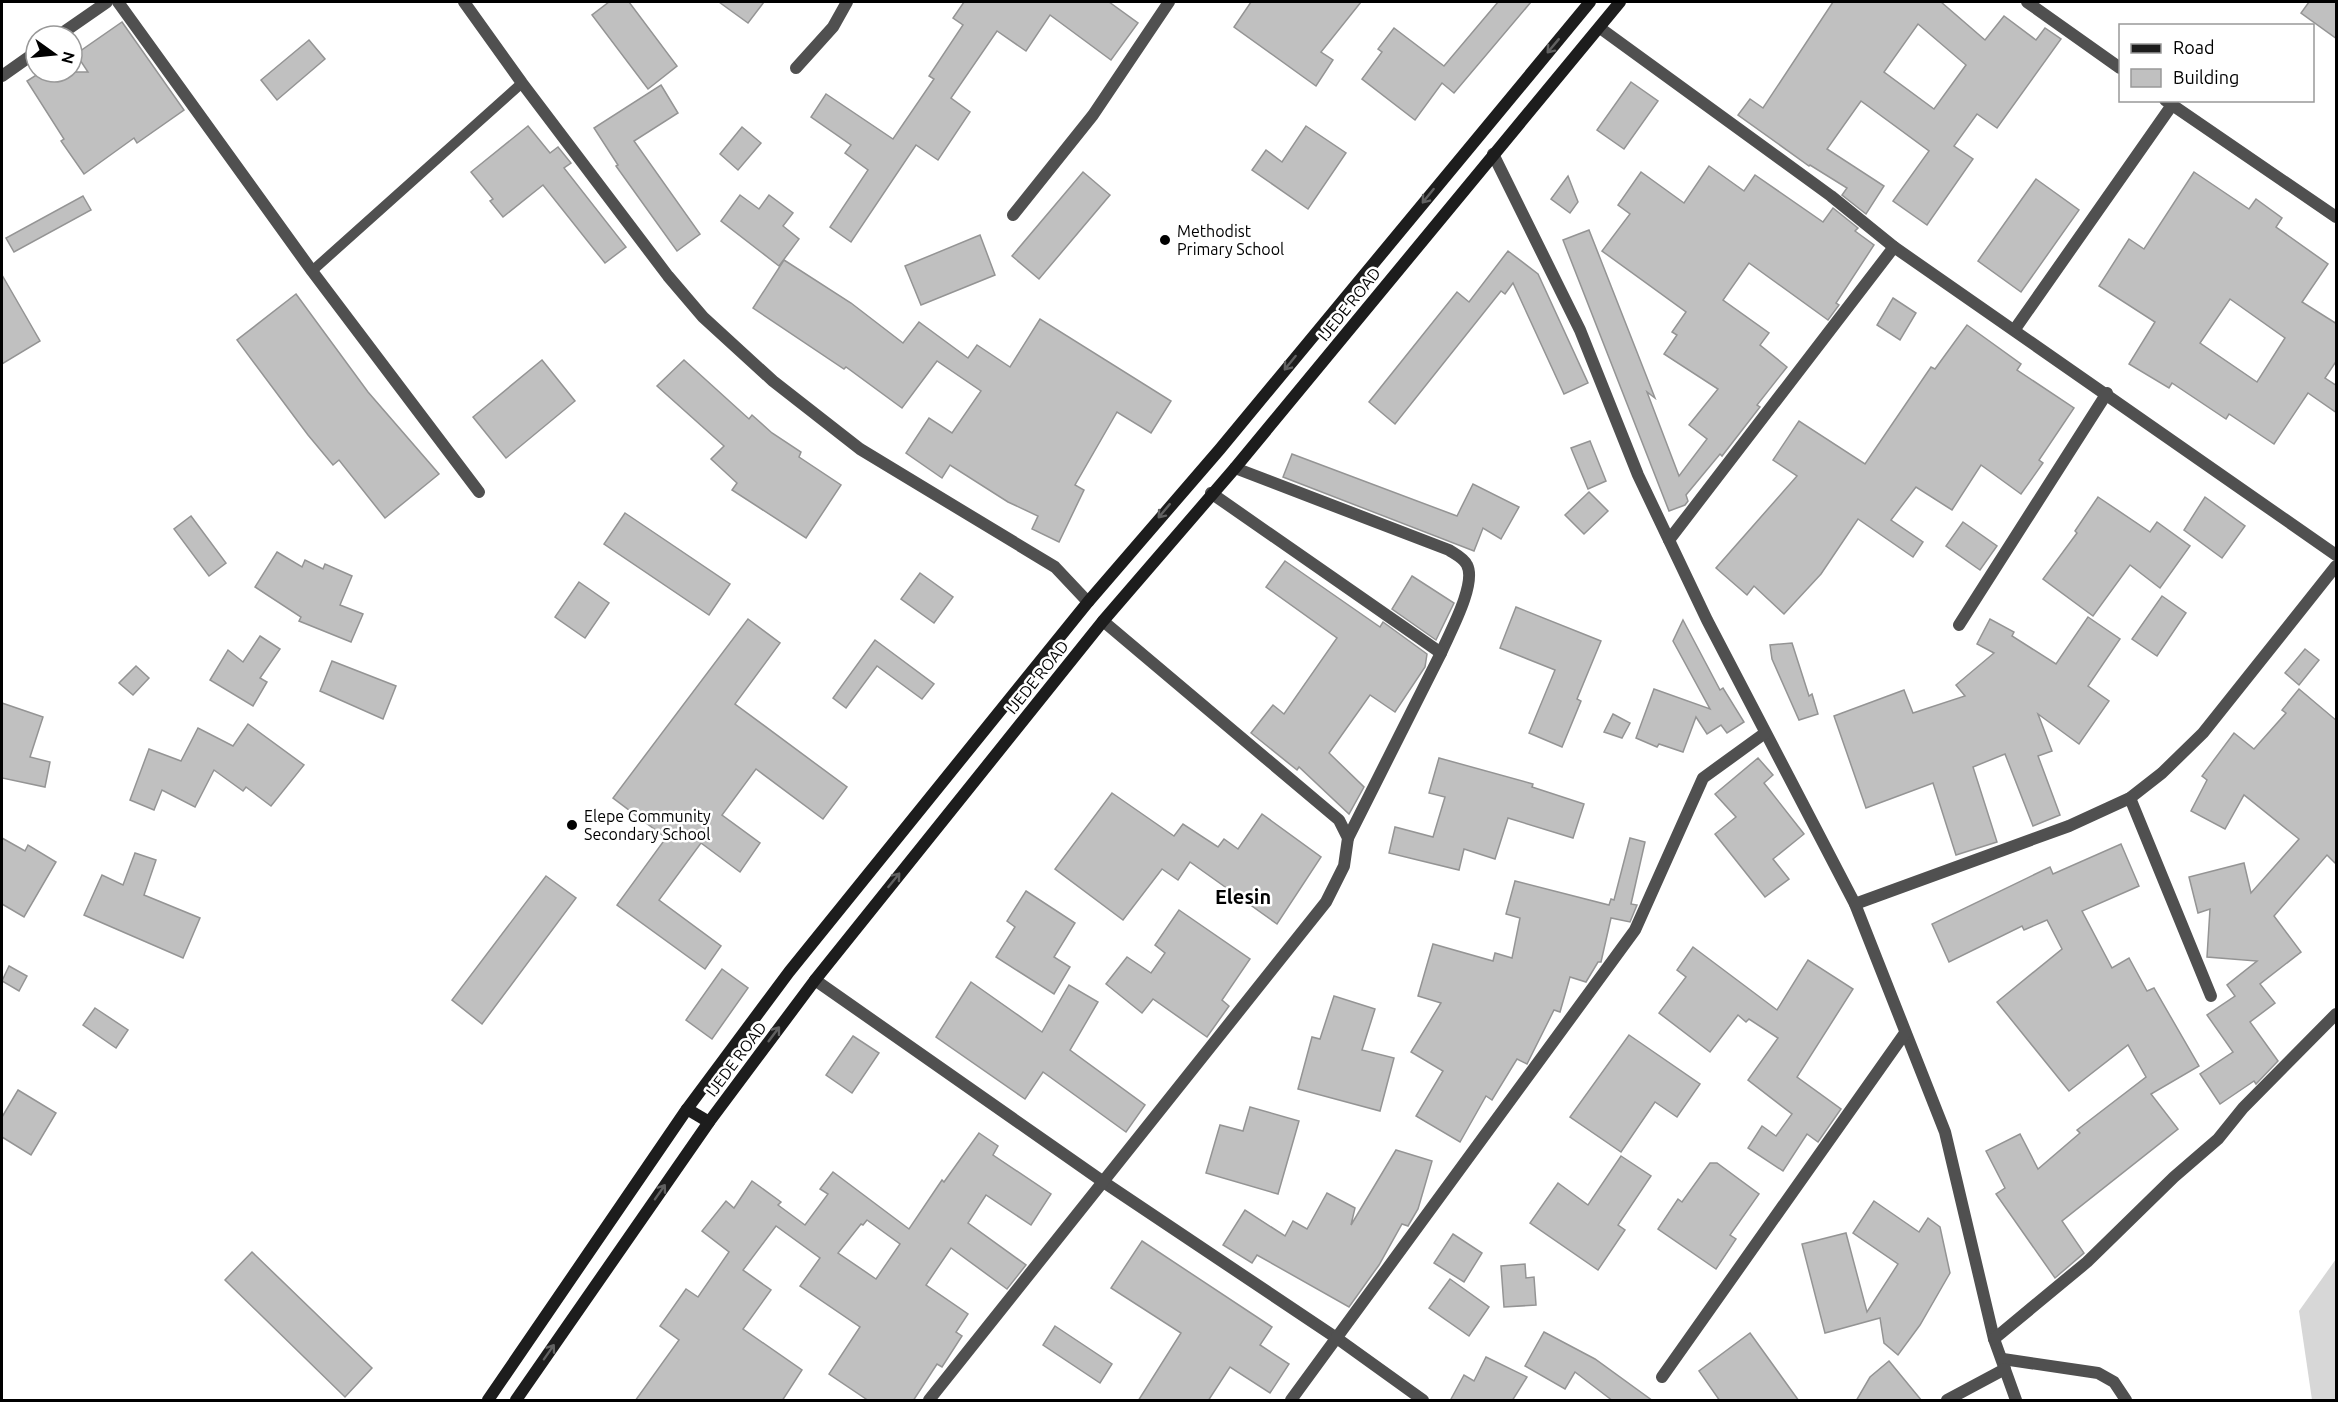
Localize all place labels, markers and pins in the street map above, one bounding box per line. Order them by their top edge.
place label: Methodist Primary School [1177,222,1284,258]
marker: Methodist Primary School [1158,233,1172,247]
place label: Elepe Community Secondary School [584,807,711,843]
marker: Elepe Community Secondary School [565,818,579,832]

